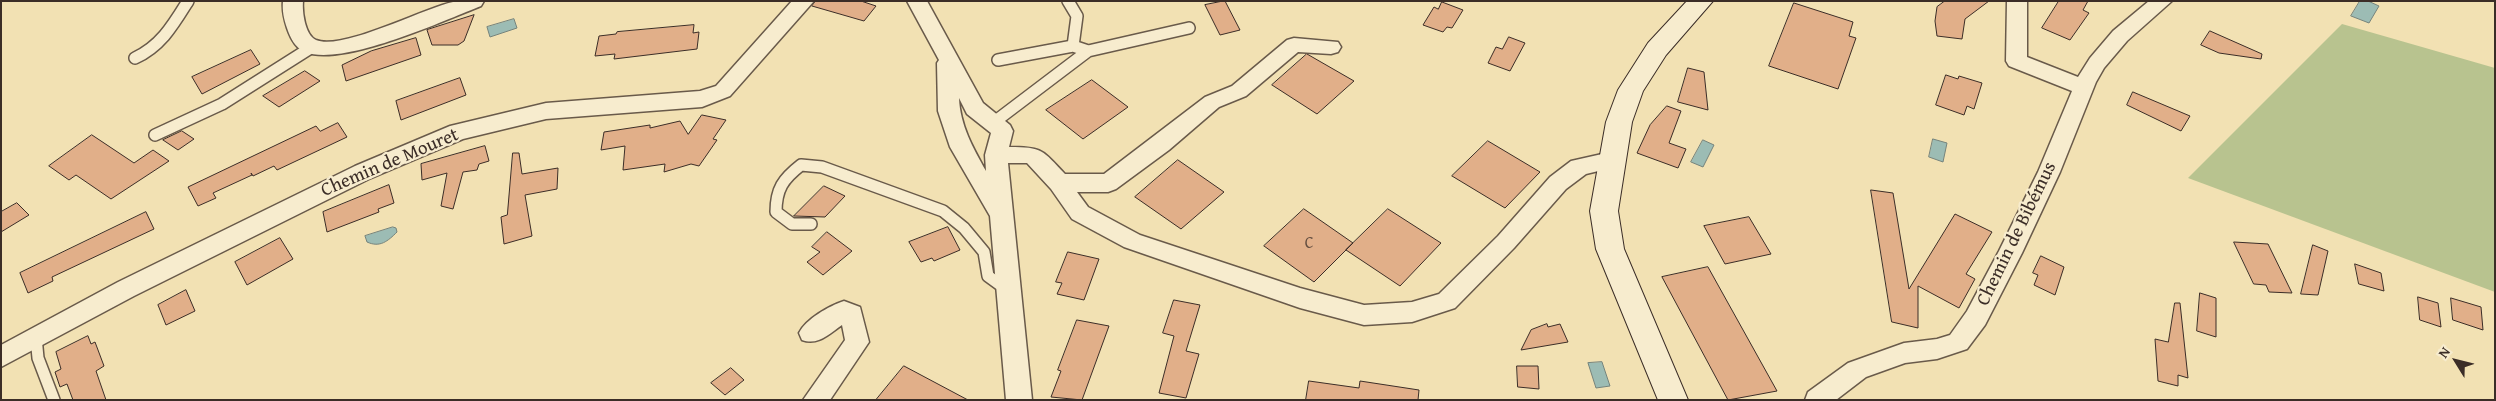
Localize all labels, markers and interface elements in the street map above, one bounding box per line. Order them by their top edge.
street label: Chemin de Mouret [318,124,462,202]
street label: Chemin de Bibémus [1972,158,2062,310]
house number: C [1305,234,1313,254]
north arrow [2431,336,2481,386]
text: N [2433,343,2455,362]

